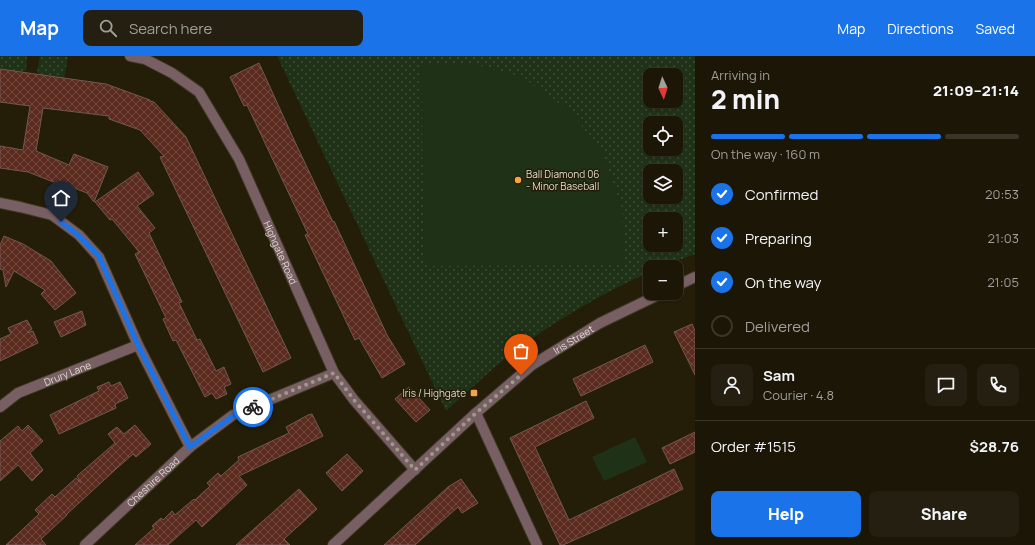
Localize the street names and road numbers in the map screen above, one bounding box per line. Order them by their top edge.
street label: Highgate Road [260,219,301,286]
street label: Iris Street [551,322,596,357]
street label: Drury Lane [42,357,93,389]
street label: Cheshire Road [123,453,183,510]

